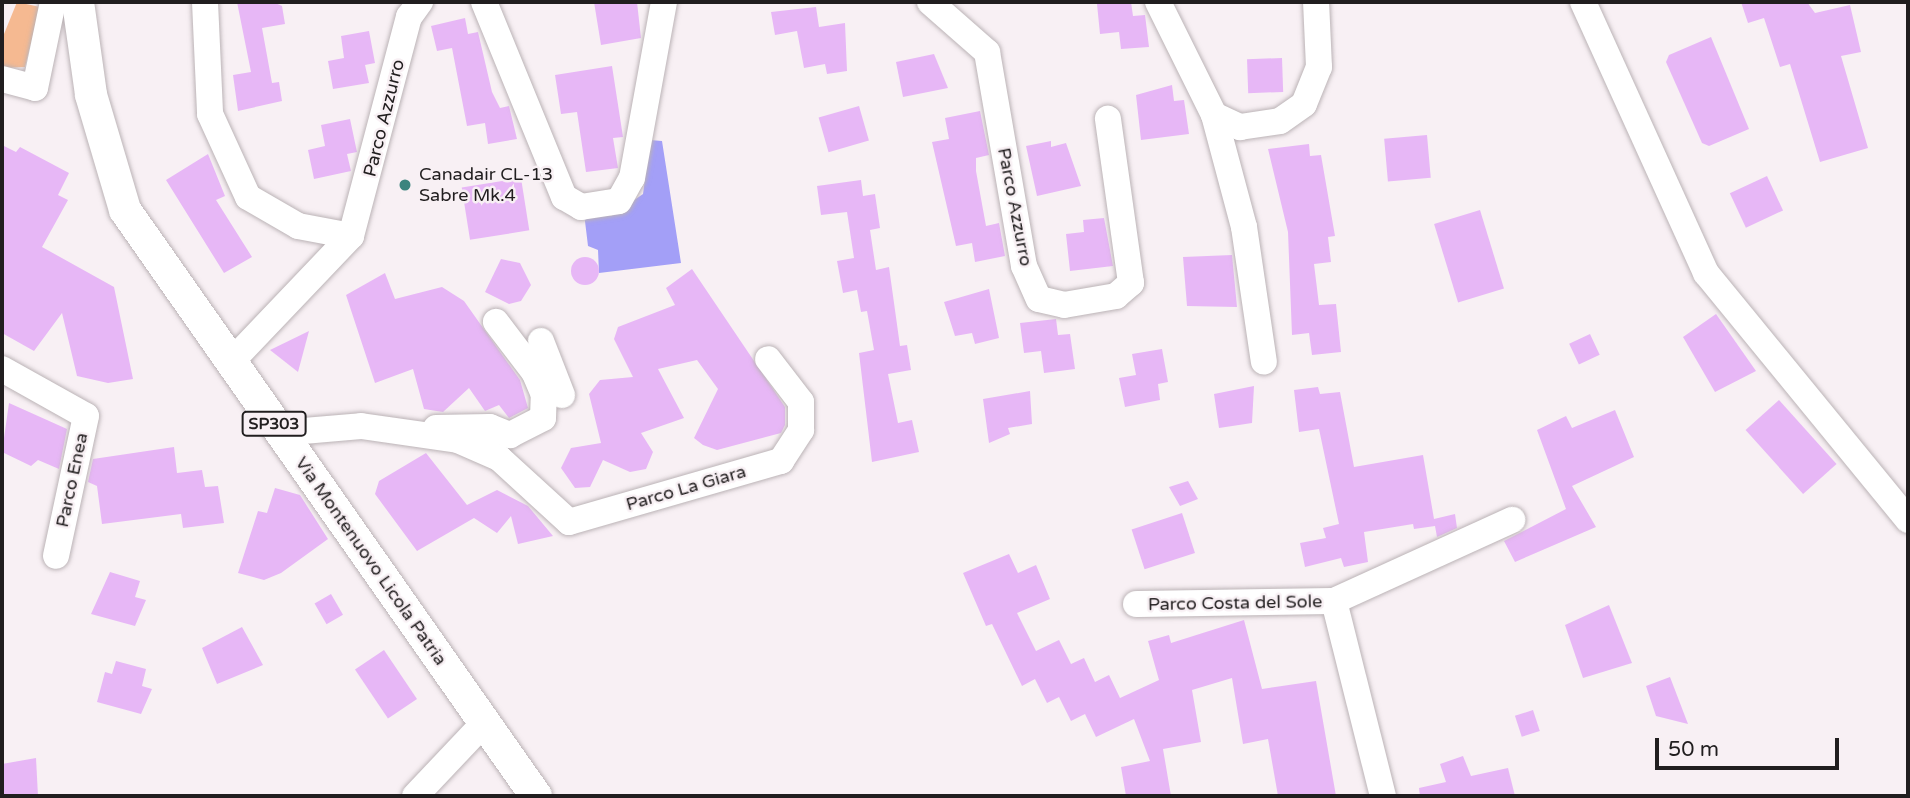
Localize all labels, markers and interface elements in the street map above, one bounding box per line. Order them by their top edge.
street label: Parco Azzurro [359,57,409,179]
street label: Parco Azzurro [993,146,1037,268]
place label: Canadair CL-13 Sabre Mk.4 [419,164,553,206]
marker: Canadair CL-13 Sabre Mk.4 [397,177,413,193]
road number: SP303 [241,412,307,436]
street label: Parco Enea [51,431,93,529]
street label: Via Montenuovo Licola Patria [291,453,451,669]
street label: Parco La Giara [623,461,749,515]
street label: Parco Costa del Sole [1148,591,1322,615]
scale bar [1658,724,1842,768]
text: 50 m [1668,737,1719,762]

